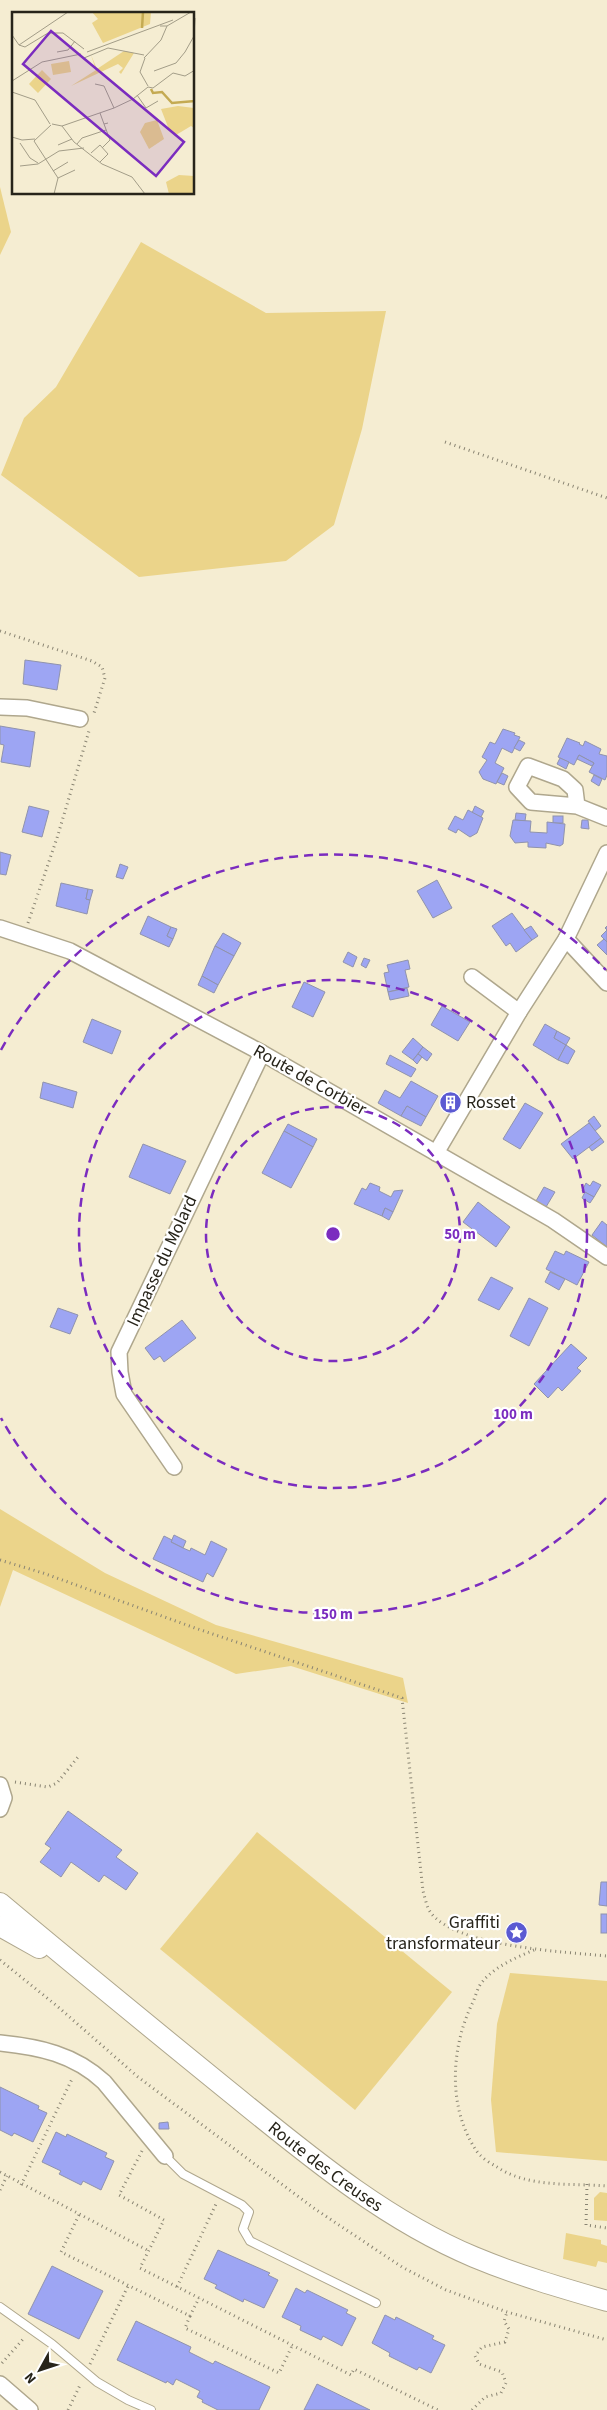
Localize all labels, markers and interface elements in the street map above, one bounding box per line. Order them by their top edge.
inset map [12,12,195,195]
street label: Route de Corbier [249,1038,372,1122]
building icon: Rosset [438,1090,462,1114]
place label: Rosset [466,1090,516,1115]
street label: Impasse du Molard [121,1191,203,1331]
text: 50 m [444,1224,476,1245]
centre of rings [324,1225,342,1243]
text: 100 m [493,1404,533,1425]
text: 150 m [313,1604,353,1625]
place label: Graffiti transformateur [386,1910,501,1956]
place icon: Graffiti transformateur [504,1920,528,1944]
street label: Route des Creuses [263,2115,388,2217]
north arrow [15,2345,65,2395]
text: N [20,2368,41,2388]

